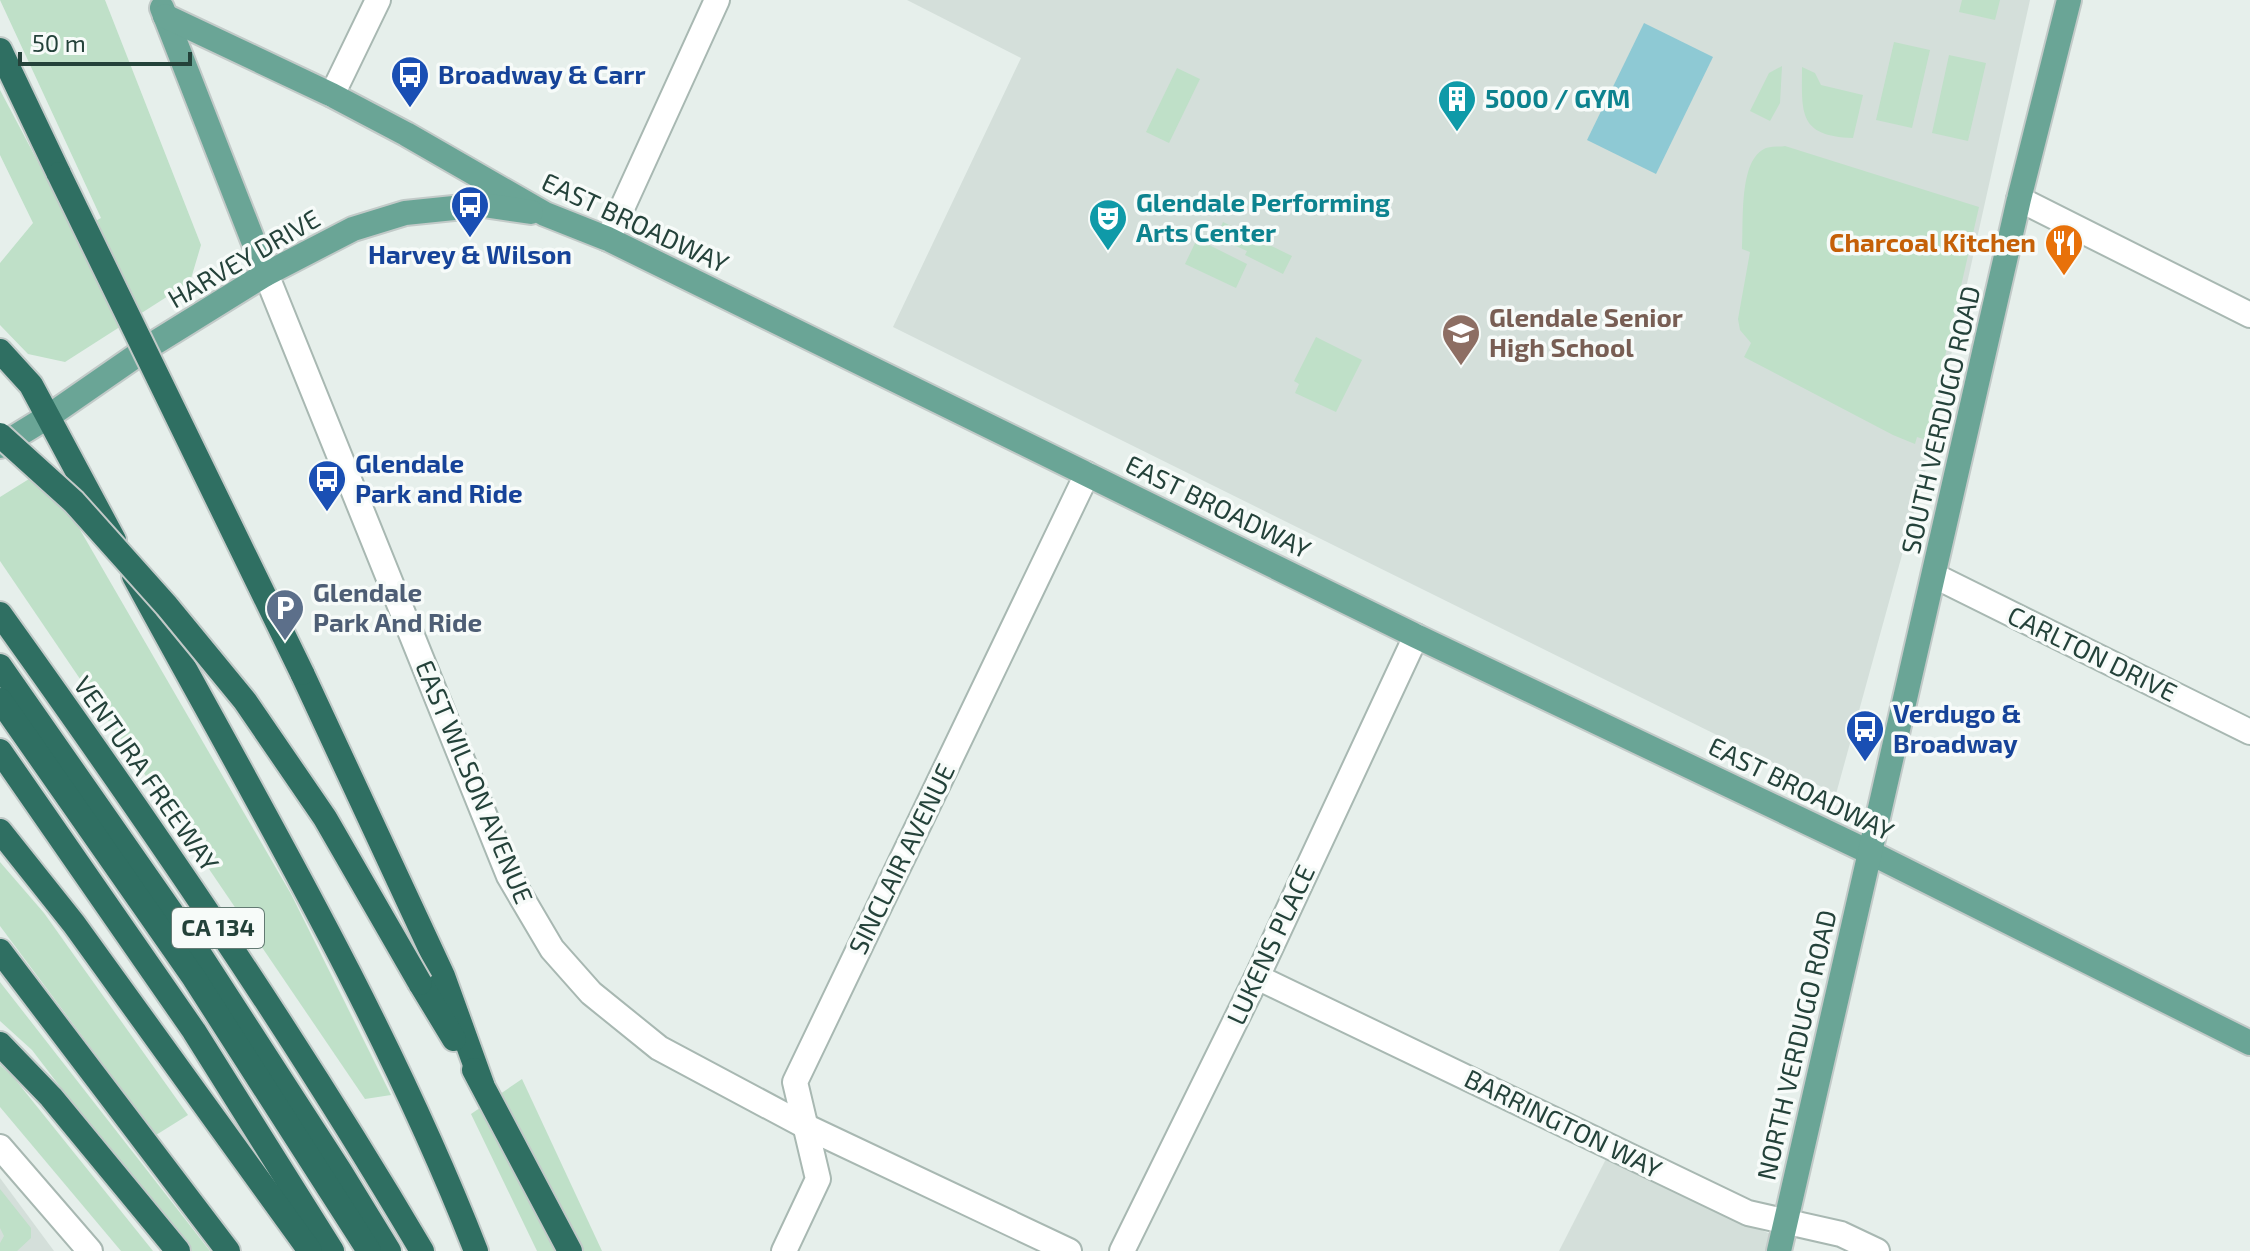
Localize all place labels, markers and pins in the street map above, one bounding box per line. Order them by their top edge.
bus stop icon: Broadway & Carr [389,54,431,109]
place label: Broadway & Carr [438,58,646,90]
building icon: 5000 / GYM [1436,78,1478,133]
place label: 5000 / GYM [1485,82,1630,113]
bus stop icon: Harvey & Wilson [449,184,491,239]
place label: Glendale Performing Arts Center [1136,186,1390,247]
theatre icon: Glendale Performing Arts Center [1087,197,1129,252]
restaurant icon: Charcoal Kitchen [2043,222,2085,277]
place label: Charcoal Kitchen [1829,226,2036,257]
place label: Harvey & Wilson [368,238,572,270]
place label: Glendale Senior High School [1489,301,1683,362]
school or university icon: Glendale Senior High School [1440,312,1482,367]
place label: Glendale Park and Ride [355,447,523,508]
bus stop icon: Glendale Park and Ride [306,458,348,513]
place label: Glendale Park And Ride [313,576,482,637]
parking icon: Glendale Park And Ride [264,587,306,642]
place label: Verdugo & Broadway [1893,697,2021,759]
bus stop icon: Verdugo & Broadway [1844,708,1886,763]

